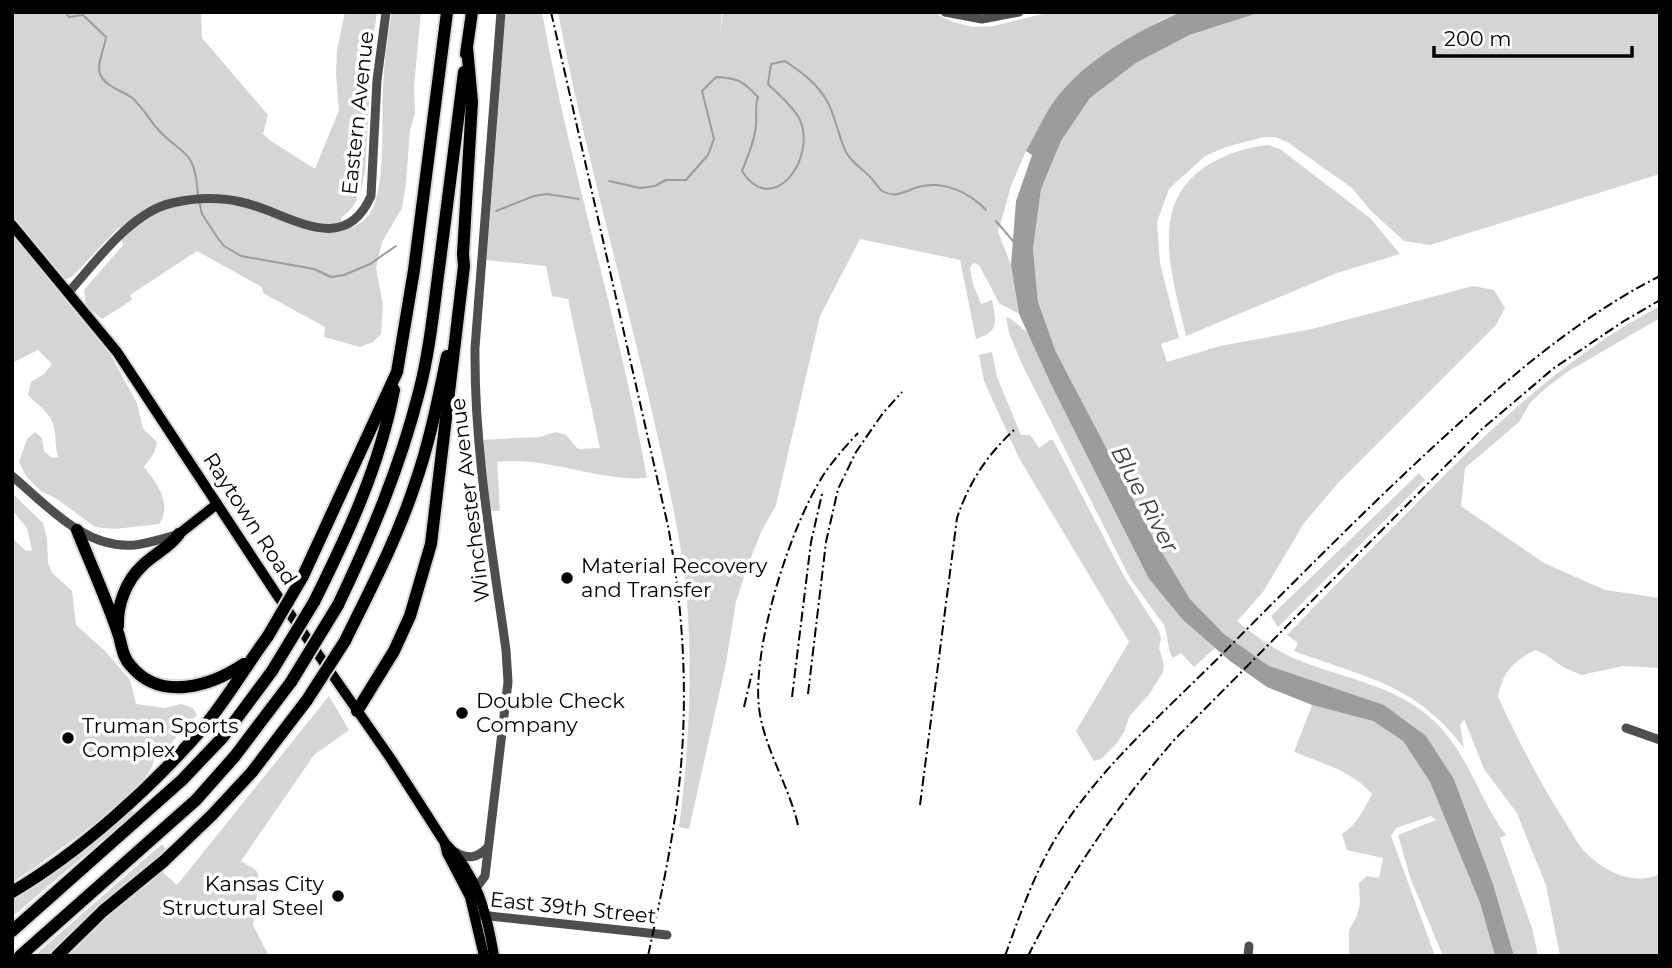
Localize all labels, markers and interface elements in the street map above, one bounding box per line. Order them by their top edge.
scale bar [1434,14,1632,58]
text: 200 m [1444,26,1511,51]
street label: Eastern Avenue [336,30,379,196]
street label: Winchester Avenue [445,397,494,604]
water label: Blue River [1105,441,1185,558]
street label: Raytown Road [198,448,302,590]
place label: Material Recovery and Transfer [581,553,768,602]
marker: Material Recovery and Transfer [559,570,575,586]
place label: Double Check Company [476,688,625,737]
marker: Double Check Company [454,705,470,721]
place label: Truman Sports Complex [82,713,239,762]
marker: Truman Sports Complex [60,730,76,746]
place label: Kansas City Structural Steel [162,871,325,920]
street label: East 39th Street [489,886,657,929]
marker: Kansas City Structural Steel [330,888,346,904]

